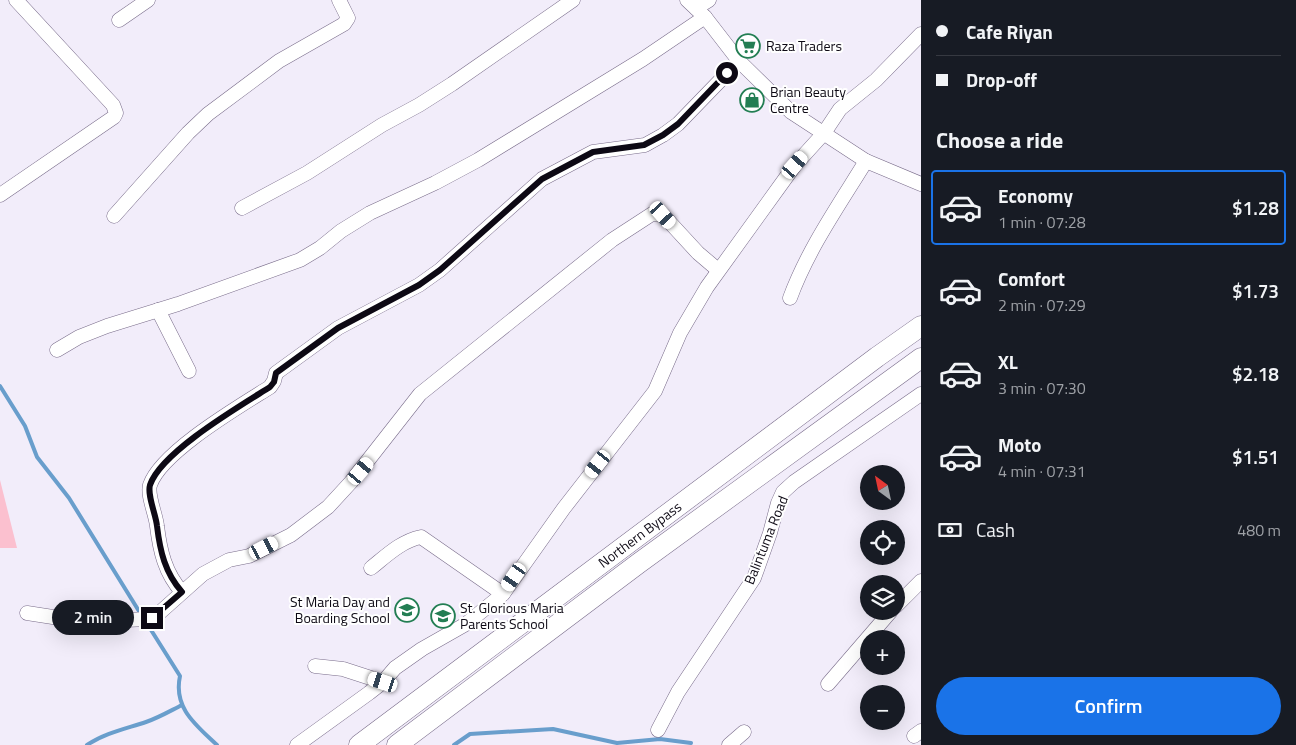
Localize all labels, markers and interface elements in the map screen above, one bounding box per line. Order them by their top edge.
text: Cafe Riyan [966,17,1053,46]
supermarket icon: Raza Traders [735,33,761,59]
place label: Raza Traders [766,35,842,56]
route start [716,62,738,84]
text: Drop-off [966,65,1037,94]
place label: Brian Beauty Centre [770,81,846,118]
shop icon: Brian Beauty Centre [739,87,765,113]
text: Choose a ride [936,123,1063,157]
car [779,149,810,181]
text: Economy [998,181,1073,210]
icon: car [938,185,983,230]
text: $1.28 [1232,193,1279,222]
car [647,199,678,231]
text: 1 min · 07:28 [998,210,1086,234]
text: Comfort [998,264,1065,293]
icon: car [938,268,983,313]
text: $1.73 [1232,276,1279,305]
text: 2 min · 07:29 [998,293,1086,317]
text: XL [998,347,1018,376]
icon: car [938,351,983,396]
text: $2.18 [1232,359,1279,388]
text: 3 min · 07:30 [998,376,1086,400]
text: Moto [998,430,1041,459]
icon: car [938,434,983,479]
text: $1.51 [1232,442,1279,471]
car [582,448,613,480]
car [345,455,376,487]
text: 4 min · 07:31 [998,459,1086,483]
north arrow [860,465,905,510]
map controls [860,465,905,730]
street label: Balintuma Road [738,492,793,587]
street label: Northern Bypass [594,496,686,572]
text: Cash [976,515,1015,544]
icon: cash [936,516,964,544]
text: 480 m [1237,518,1281,542]
button: locate [860,520,905,565]
car [247,535,280,561]
car [499,560,528,594]
button: layers [860,575,905,620]
place label: St Maria Day and Boarding School [290,591,390,628]
school or university icon: St Maria Day and Boarding School [394,597,420,623]
place label: St. Glorious Maria Parents School [460,597,564,634]
callout: 2 min [52,600,134,636]
school or university icon: St. Glorious Maria Parents School [430,603,456,629]
text: 2 min [74,605,112,629]
route end [141,607,163,629]
button: + [860,630,905,675]
car [366,670,399,694]
button: Confirm [936,677,1281,735]
button: − [860,685,905,730]

